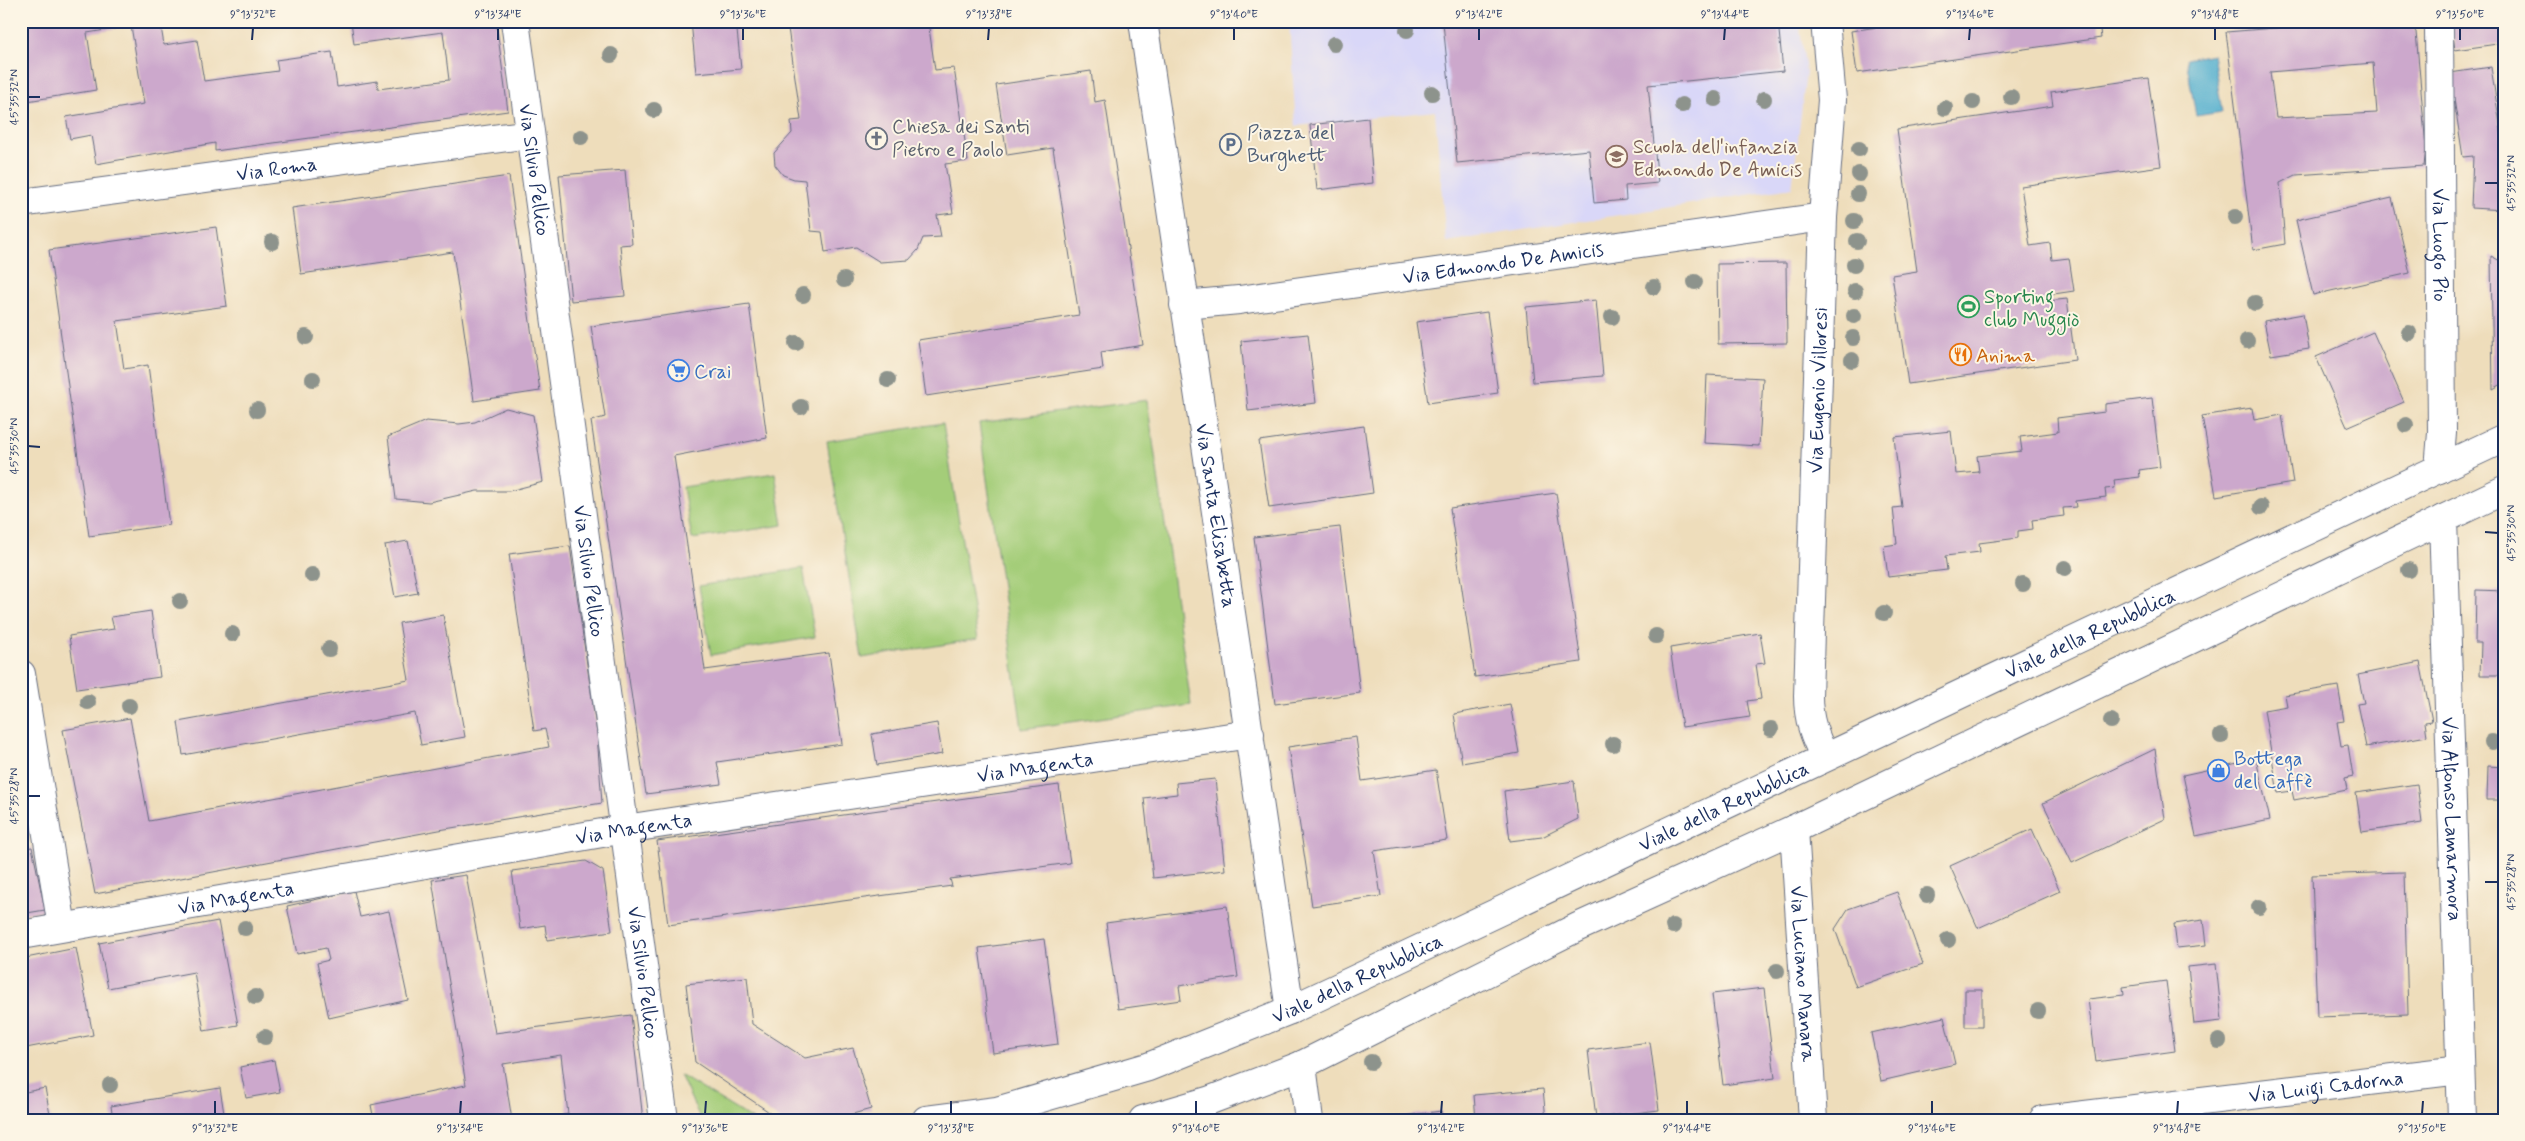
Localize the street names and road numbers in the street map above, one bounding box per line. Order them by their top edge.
street label: Via Silvio Pellico [511,102,556,238]
street label: Via Roma [235,151,319,189]
street label: Via Luogo Pio [2424,188,2453,302]
street label: Via Edmondo De Amicis [1401,236,1606,292]
street label: Via Eugenio Villoresi [1803,307,1835,474]
street label: Via Santa Elisabetta [1188,422,1242,610]
street label: Via Silvio Pellico [566,503,610,639]
street label: Viale della Repubblica [2001,583,2180,686]
street label: Via Alfonso Lamarmora [2434,716,2468,921]
street label: Via Magenta [975,746,1095,790]
street label: Viale della Repubblica [1634,755,1814,859]
street label: Via Magenta [574,807,694,852]
street label: Via Magenta [176,875,296,922]
street label: Via Luciano Manara [1783,885,1821,1064]
street label: Via Silvio Pellico [620,905,665,1040]
street label: Viale della Repubblica [1268,928,1447,1031]
street label: Via Luigi Cadorna [2247,1065,2405,1110]

